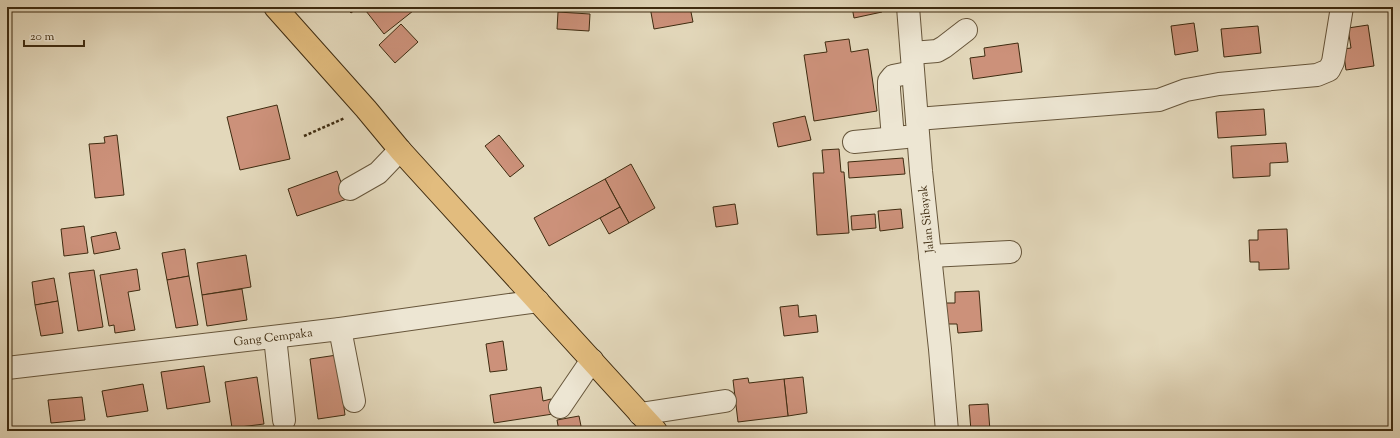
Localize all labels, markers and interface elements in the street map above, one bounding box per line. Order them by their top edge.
scale bar [24,22,84,48]
text: 20 m [30,28,55,46]
street label: Jalan Sibayak [914,184,940,255]
street label: Gang Cempaka [232,324,314,352]

